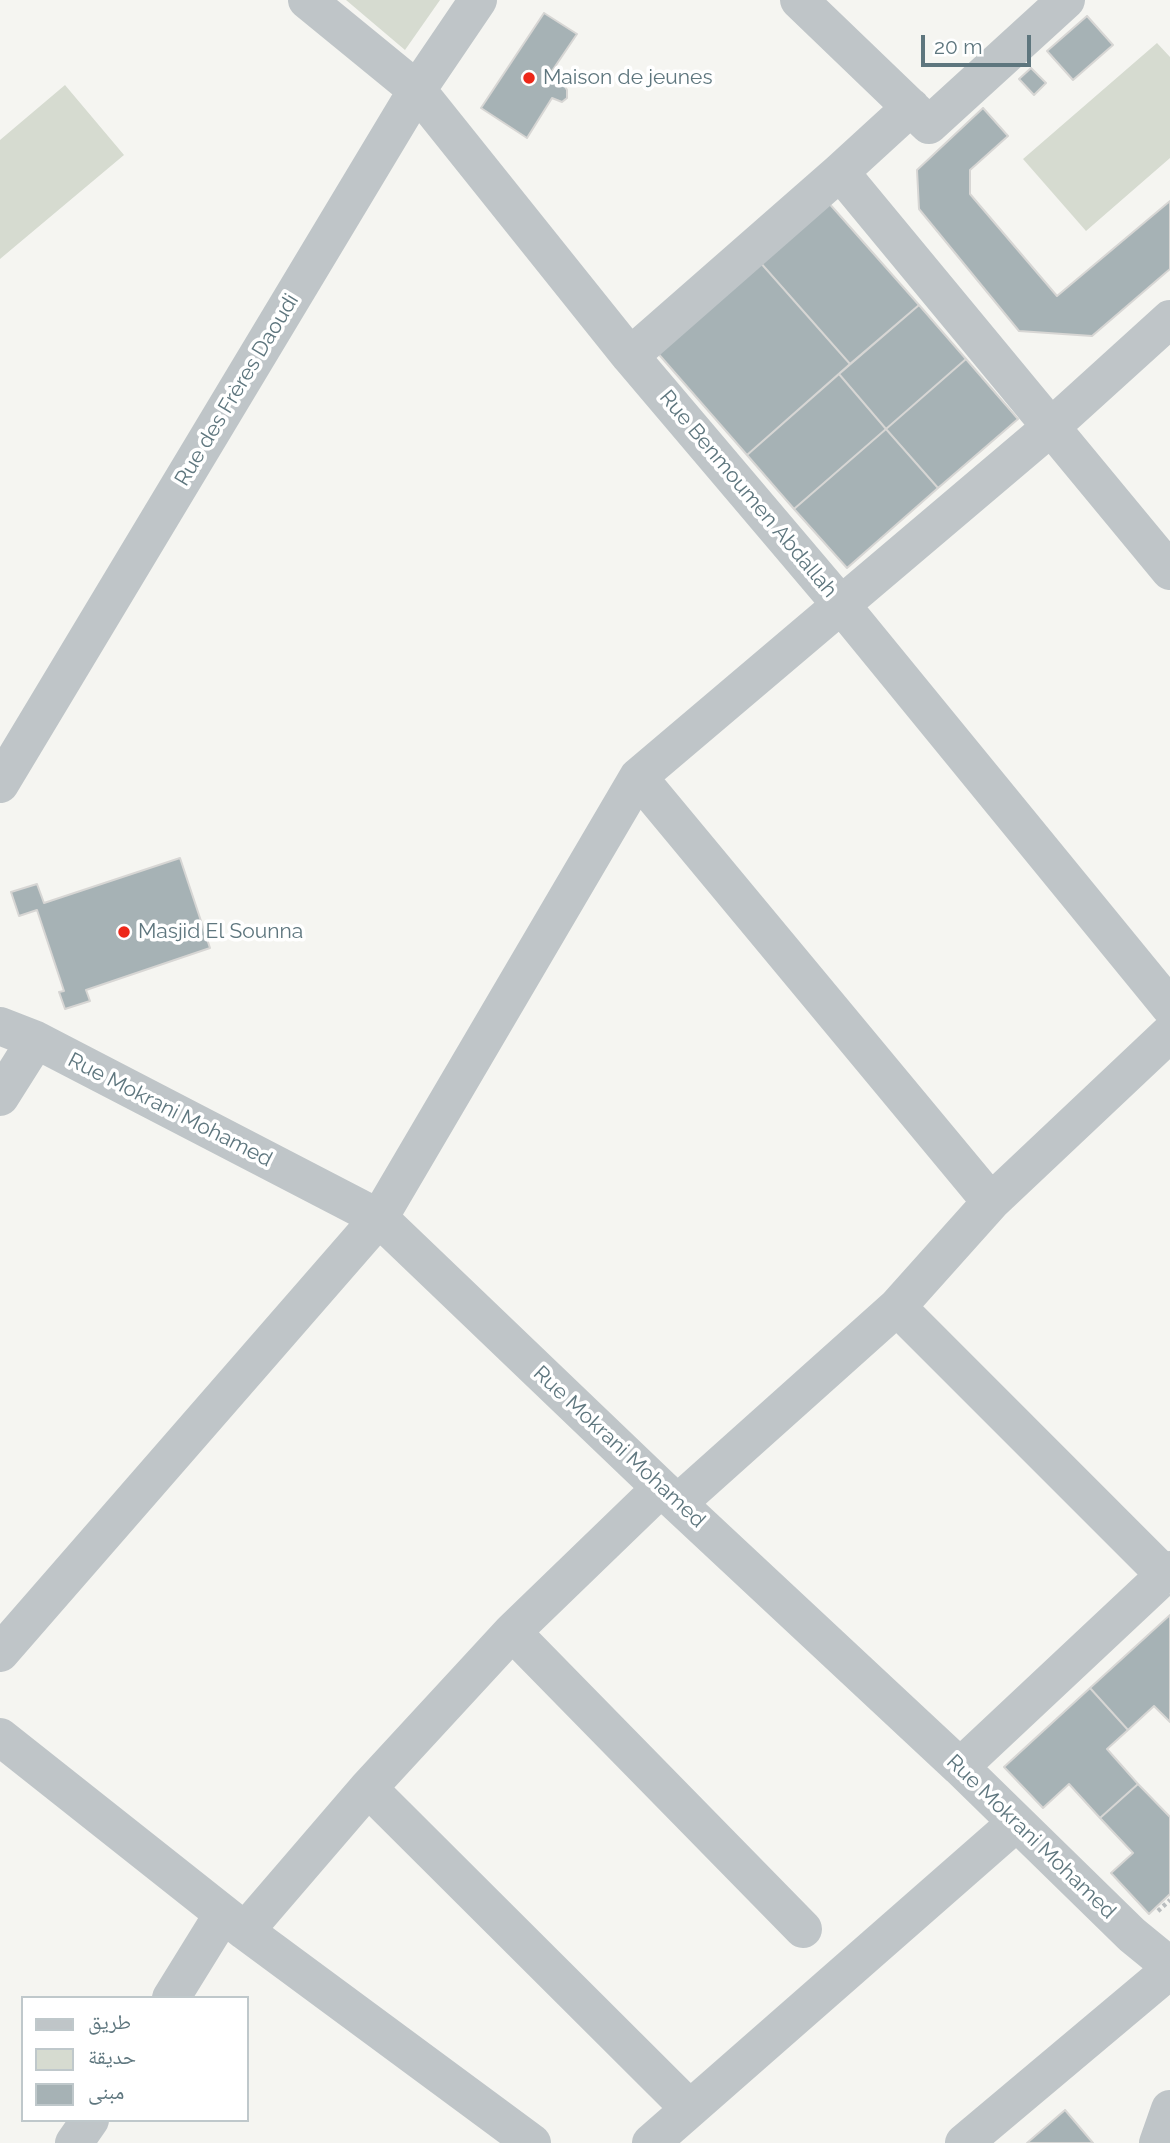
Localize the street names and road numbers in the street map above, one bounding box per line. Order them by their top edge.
street label: Rue des Frères Daoudi [170,289,304,491]
street label: Rue Benmoumen Abdallah [654,385,842,603]
street label: Rue Mokrani Mohamed [64,1048,276,1172]
street label: Rue Mokrani Mohamed [528,1361,710,1533]
street label: Rue Mokrani Mohamed [941,1750,1121,1924]

